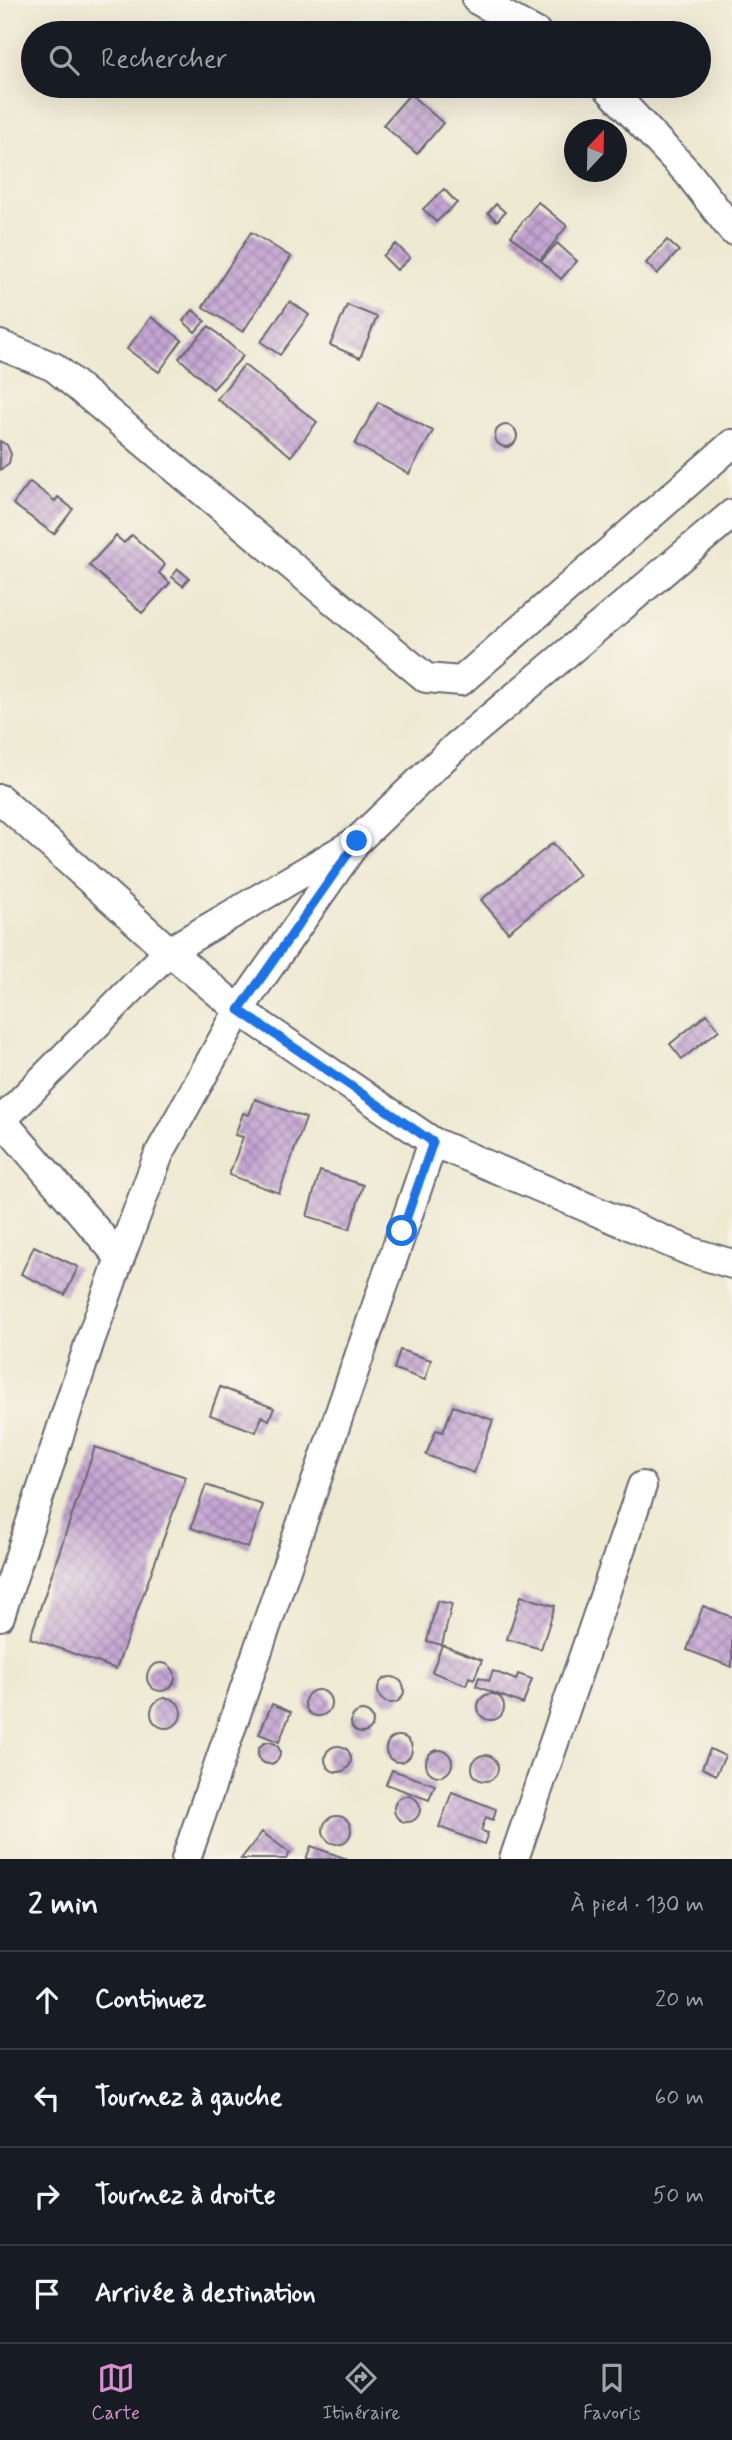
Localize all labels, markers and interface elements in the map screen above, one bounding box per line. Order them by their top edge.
search box [21,21,711,98]
icon: search [45,41,83,79]
text: Rechercher [101,43,227,77]
north arrow [564,119,627,182]
route end [341,825,372,856]
route start [386,1215,417,1246]
text: 2 min [28,1885,98,1924]
text: À pied · 130 m [570,1890,704,1920]
icon: ahead [28,1981,66,2019]
text: Continuez [95,1983,206,2017]
text: 20 m [655,1985,704,2015]
icon: left [28,2079,66,2117]
text: Tournez à gauche [95,2081,282,2115]
text: 60 m [655,2083,704,2113]
icon: right [28,2177,66,2215]
text: Tournez à droite [95,2179,276,2213]
text: 50 m [653,2181,704,2211]
icon: arrive [28,2275,66,2313]
text: Arrivée à destination [95,2277,316,2311]
tab: Carte [91,2359,140,2426]
tab: Itinéraire [322,2359,400,2426]
tab: Favoris [583,2359,641,2426]

